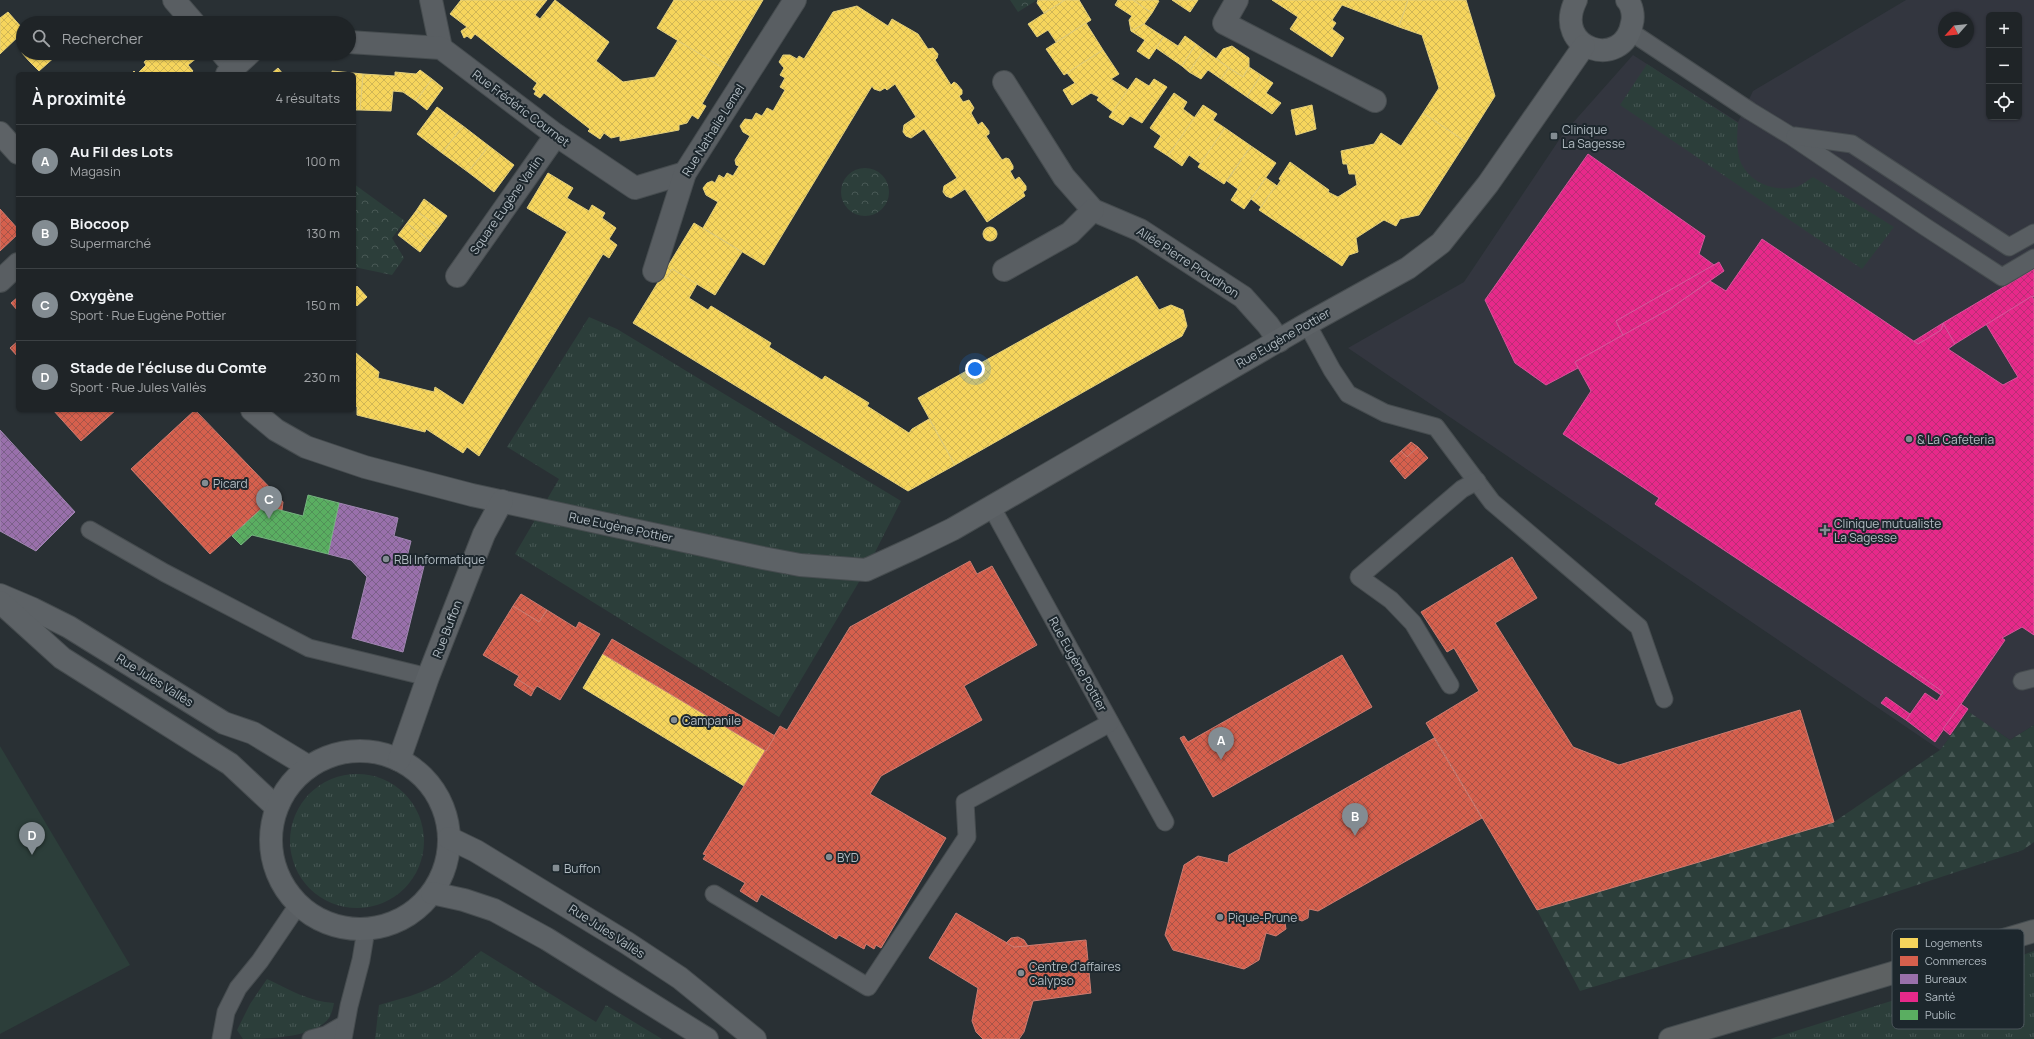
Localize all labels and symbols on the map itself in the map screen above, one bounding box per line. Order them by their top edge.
north arrow [1938,12,1974,48]
street label: Rue Frédéric Cournet [469,66,573,150]
street label: Rue Nathalie Lemel [678,81,748,179]
place label: Clinique La Sagesse [1562,121,1625,152]
marker: Clinique La Sagesse [1549,131,1559,141]
street label: Square Eugène Varlin [466,152,546,258]
street label: Allée Pierre Proudhon [1134,223,1242,301]
street label: Rue Eugène Pottier [1233,304,1334,372]
your location [965,359,985,379]
place label: & La Cafeteria [1917,431,1994,448]
marker: & La Cafeteria [1904,434,1914,444]
place label: Picard [213,475,248,492]
marker: Picard [200,478,210,488]
pin: C [256,486,282,519]
street label: Rue Eugène Pottier [567,508,675,546]
place label: Clinique mutualiste La Sagesse [1834,515,1941,546]
marker: Clinique mutualiste La Sagesse [1819,524,1831,536]
place label: RBI Informatique [394,551,485,568]
marker: RBI Informatique [381,554,391,564]
street label: Rue Buffon [428,598,466,660]
street label: Rue Eugène Pottier [1045,614,1111,715]
street label: Rue Jules Vallès [113,650,197,710]
place label: Campanile [682,712,741,729]
marker: Campanile [669,715,679,725]
pin: A [1208,727,1234,760]
pin: B [1342,803,1368,836]
pin: D [19,822,45,855]
place label: BYD [837,849,859,866]
marker: BYD [824,852,834,862]
place label: Buffon [564,860,600,877]
marker: Buffon [551,863,561,873]
street label: Rue Jules Vallès [566,900,648,962]
place label: Pique-Prune [1228,909,1297,926]
marker: Pique-Prune [1215,912,1225,922]
legend [1892,929,2024,1029]
text: Logements [1925,935,1982,950]
text: Commerces [1925,953,1987,968]
place label: Centre d'affaires Calypso [1029,958,1121,989]
marker: Centre d'affaires Calypso [1016,968,1026,978]
text: Bureaux [1925,971,1967,986]
text: Santé [1925,989,1956,1004]
text: Public [1925,1007,1956,1022]

